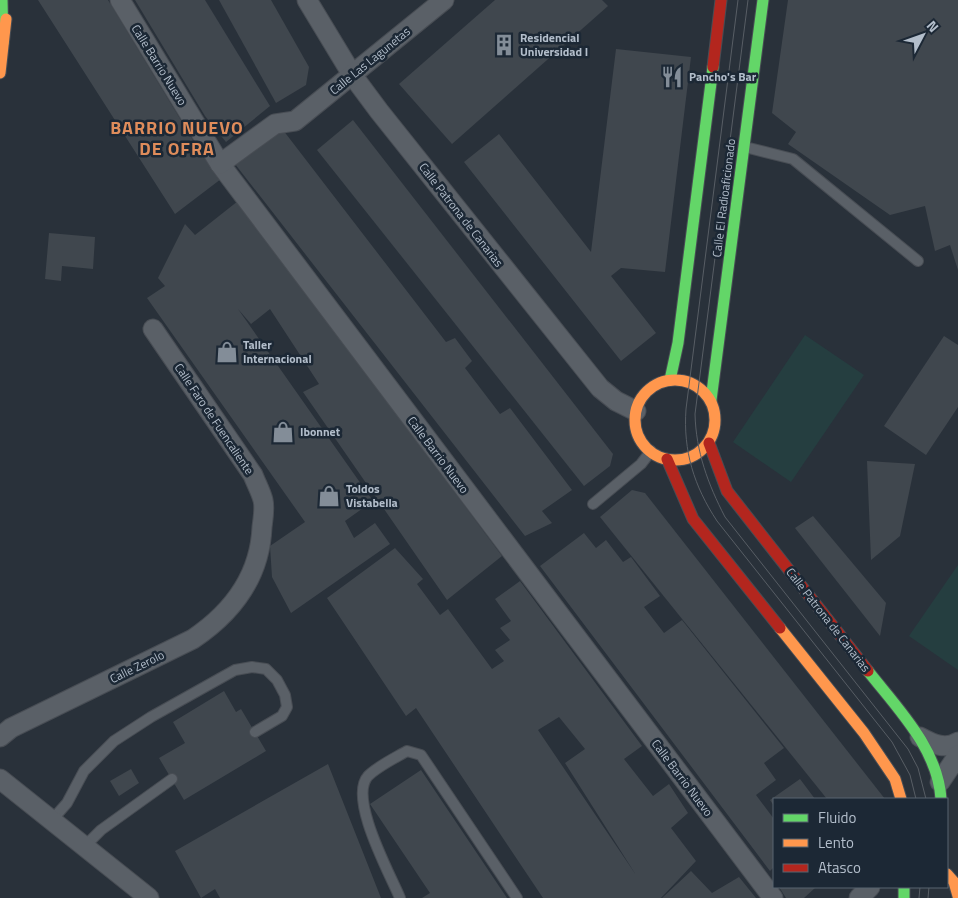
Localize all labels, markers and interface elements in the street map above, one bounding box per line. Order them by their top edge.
north arrow [898,10,948,60]
text: N [922,16,944,37]
street label: Calle Barrio Nuevo [127,20,192,109]
street label: Calle Las Lagunetas [325,22,415,99]
place label: Residencial Universidad I [520,28,588,61]
building icon: Residencial Universidad I [491,32,517,58]
restaurant icon: Pancho's Bar [659,64,685,90]
place label: Pancho's Bar [689,67,757,86]
district label: BARRIO NUEVO DE OFRA [110,114,244,162]
street label: Calle El Radioaficionado [707,137,740,258]
street label: Calle Patrona de Canarias [415,158,509,271]
place label: Taller Internacional [243,335,312,368]
shop icon: Taller Internacional [214,339,240,365]
street label: Calle Faro de Fuencaliente [170,359,259,478]
street label: Calle Barrio Nuevo [403,412,474,497]
shop icon: Ibonnet [270,419,296,445]
place label: Ibonnet [300,422,341,441]
place label: Toldos Vistabella [346,479,398,512]
shop icon: Toldos Vistabella [316,483,342,509]
street label: Calle Patrona de Canarias [782,563,876,676]
street label: Calle Zerolo [106,645,167,688]
street label: Calle Barrio Nuevo [647,735,718,820]
legend [773,798,948,888]
text: Fluido [818,806,857,829]
text: Lento [818,831,854,854]
text: Atasco [818,856,861,879]

